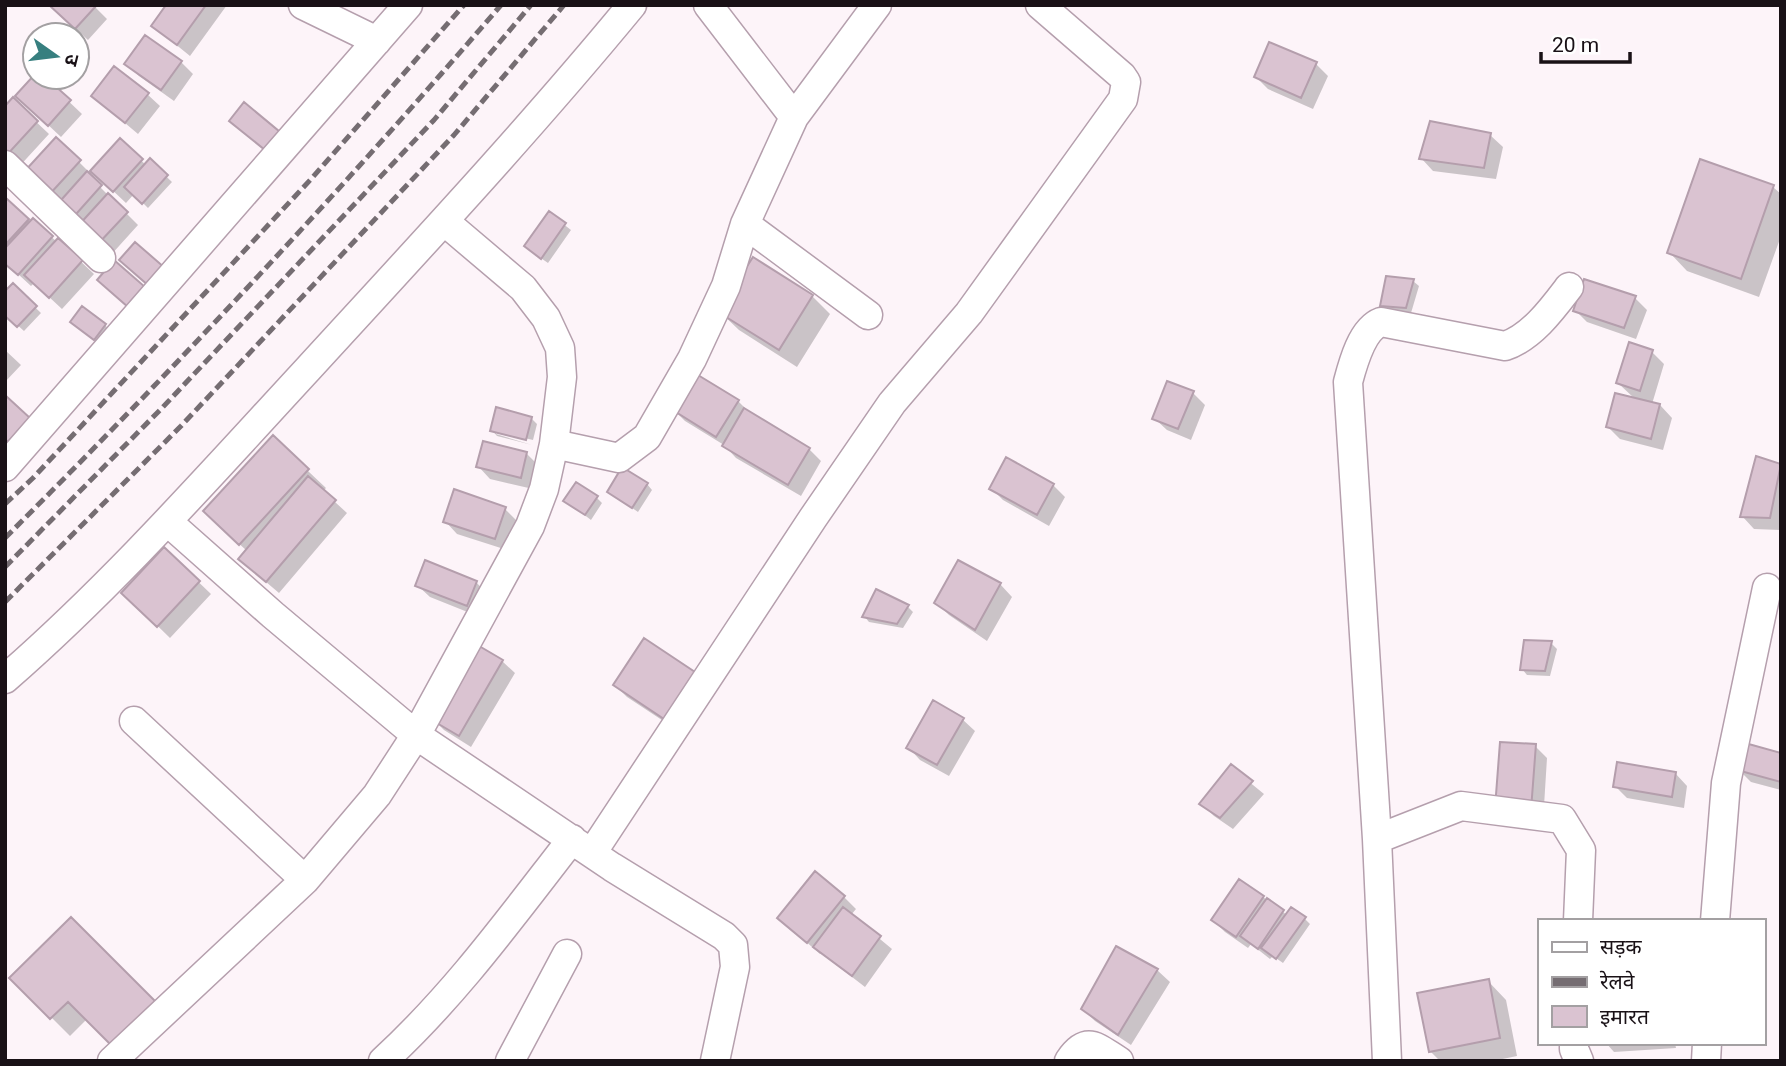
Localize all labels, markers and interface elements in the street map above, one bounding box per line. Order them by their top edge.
north arrow [21,21,91,91]
scale bar [1541,21,1630,65]
text: 20 m [1552,33,1599,57]
text: उ [59,52,85,69]
legend [1538,919,1765,1045]
text: सड़क [1600,935,1642,959]
text: रेलवे [1599,970,1635,994]
text: इमारत [1600,1005,1650,1029]

